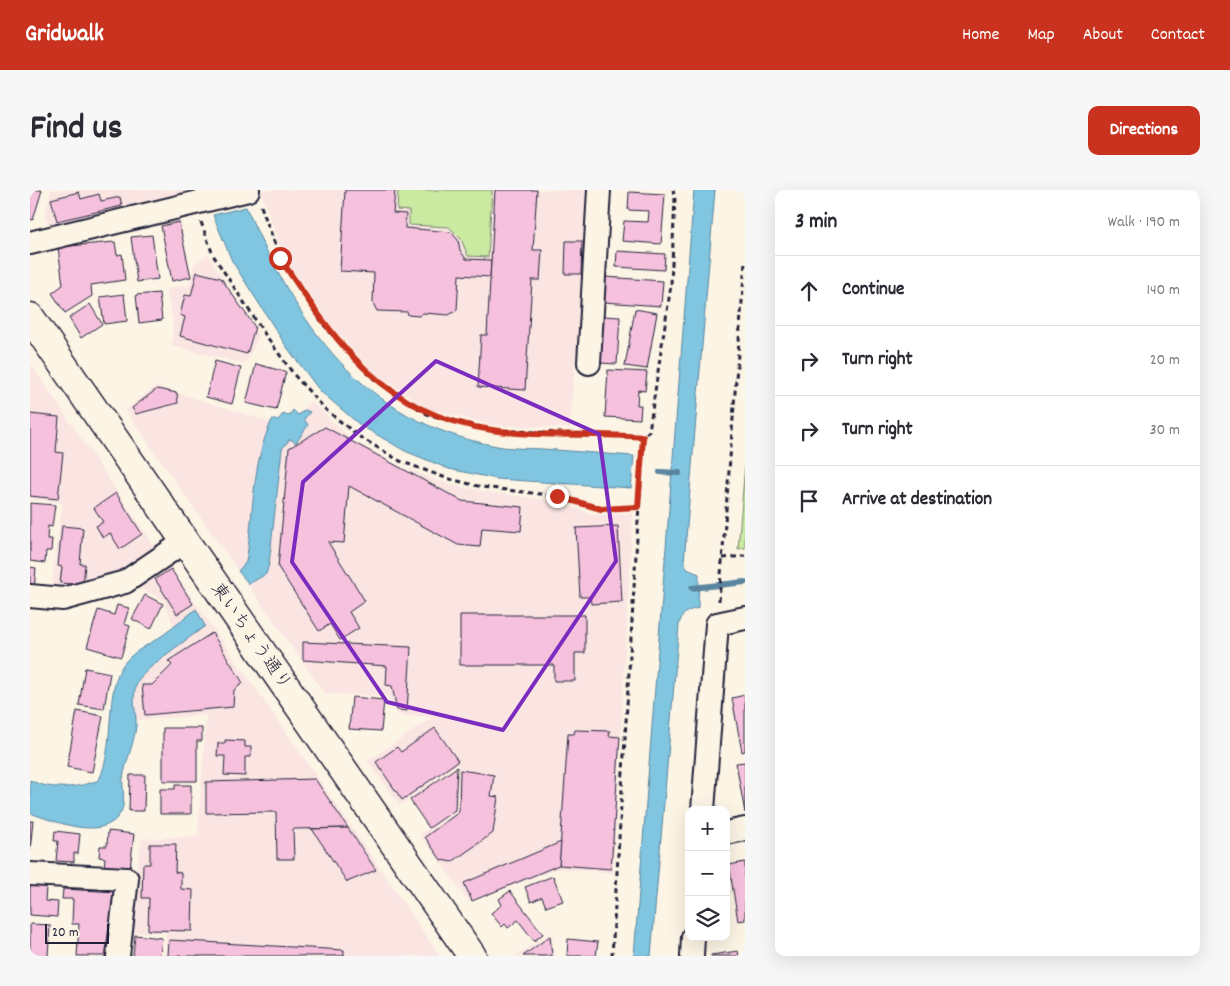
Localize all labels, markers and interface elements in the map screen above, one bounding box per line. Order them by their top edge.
text: Gridwalk [25,18,104,52]
text: Home [962,23,999,48]
text: Map [1027,23,1055,48]
text: About [1083,23,1123,48]
text: Contact [1151,23,1205,48]
text: Find us [30,105,122,155]
button: Directions [1088,106,1200,155]
text: 3 min [795,208,837,238]
text: Walk · 190 m [1108,211,1180,234]
route start [269,247,292,270]
icon: ahead [795,277,823,305]
text: Continue [842,277,904,304]
text: 140 m [1146,279,1180,302]
icon: right [795,347,823,375]
text: Turn right [842,347,913,374]
text: 20 m [1150,349,1180,372]
icon: right [795,417,823,445]
text: Turn right [842,417,913,444]
text: 30 m [1150,419,1180,442]
route end [546,485,569,508]
icon: arrive [795,487,823,515]
text: Arrive at destination [842,487,992,514]
street label: 東いちょう通り [204,578,296,696]
map controls [685,806,730,941]
button: + [685,806,730,851]
button: − [685,851,730,896]
button: layers [685,896,730,941]
scale bar [45,921,109,944]
text: 20 m [52,923,79,943]

